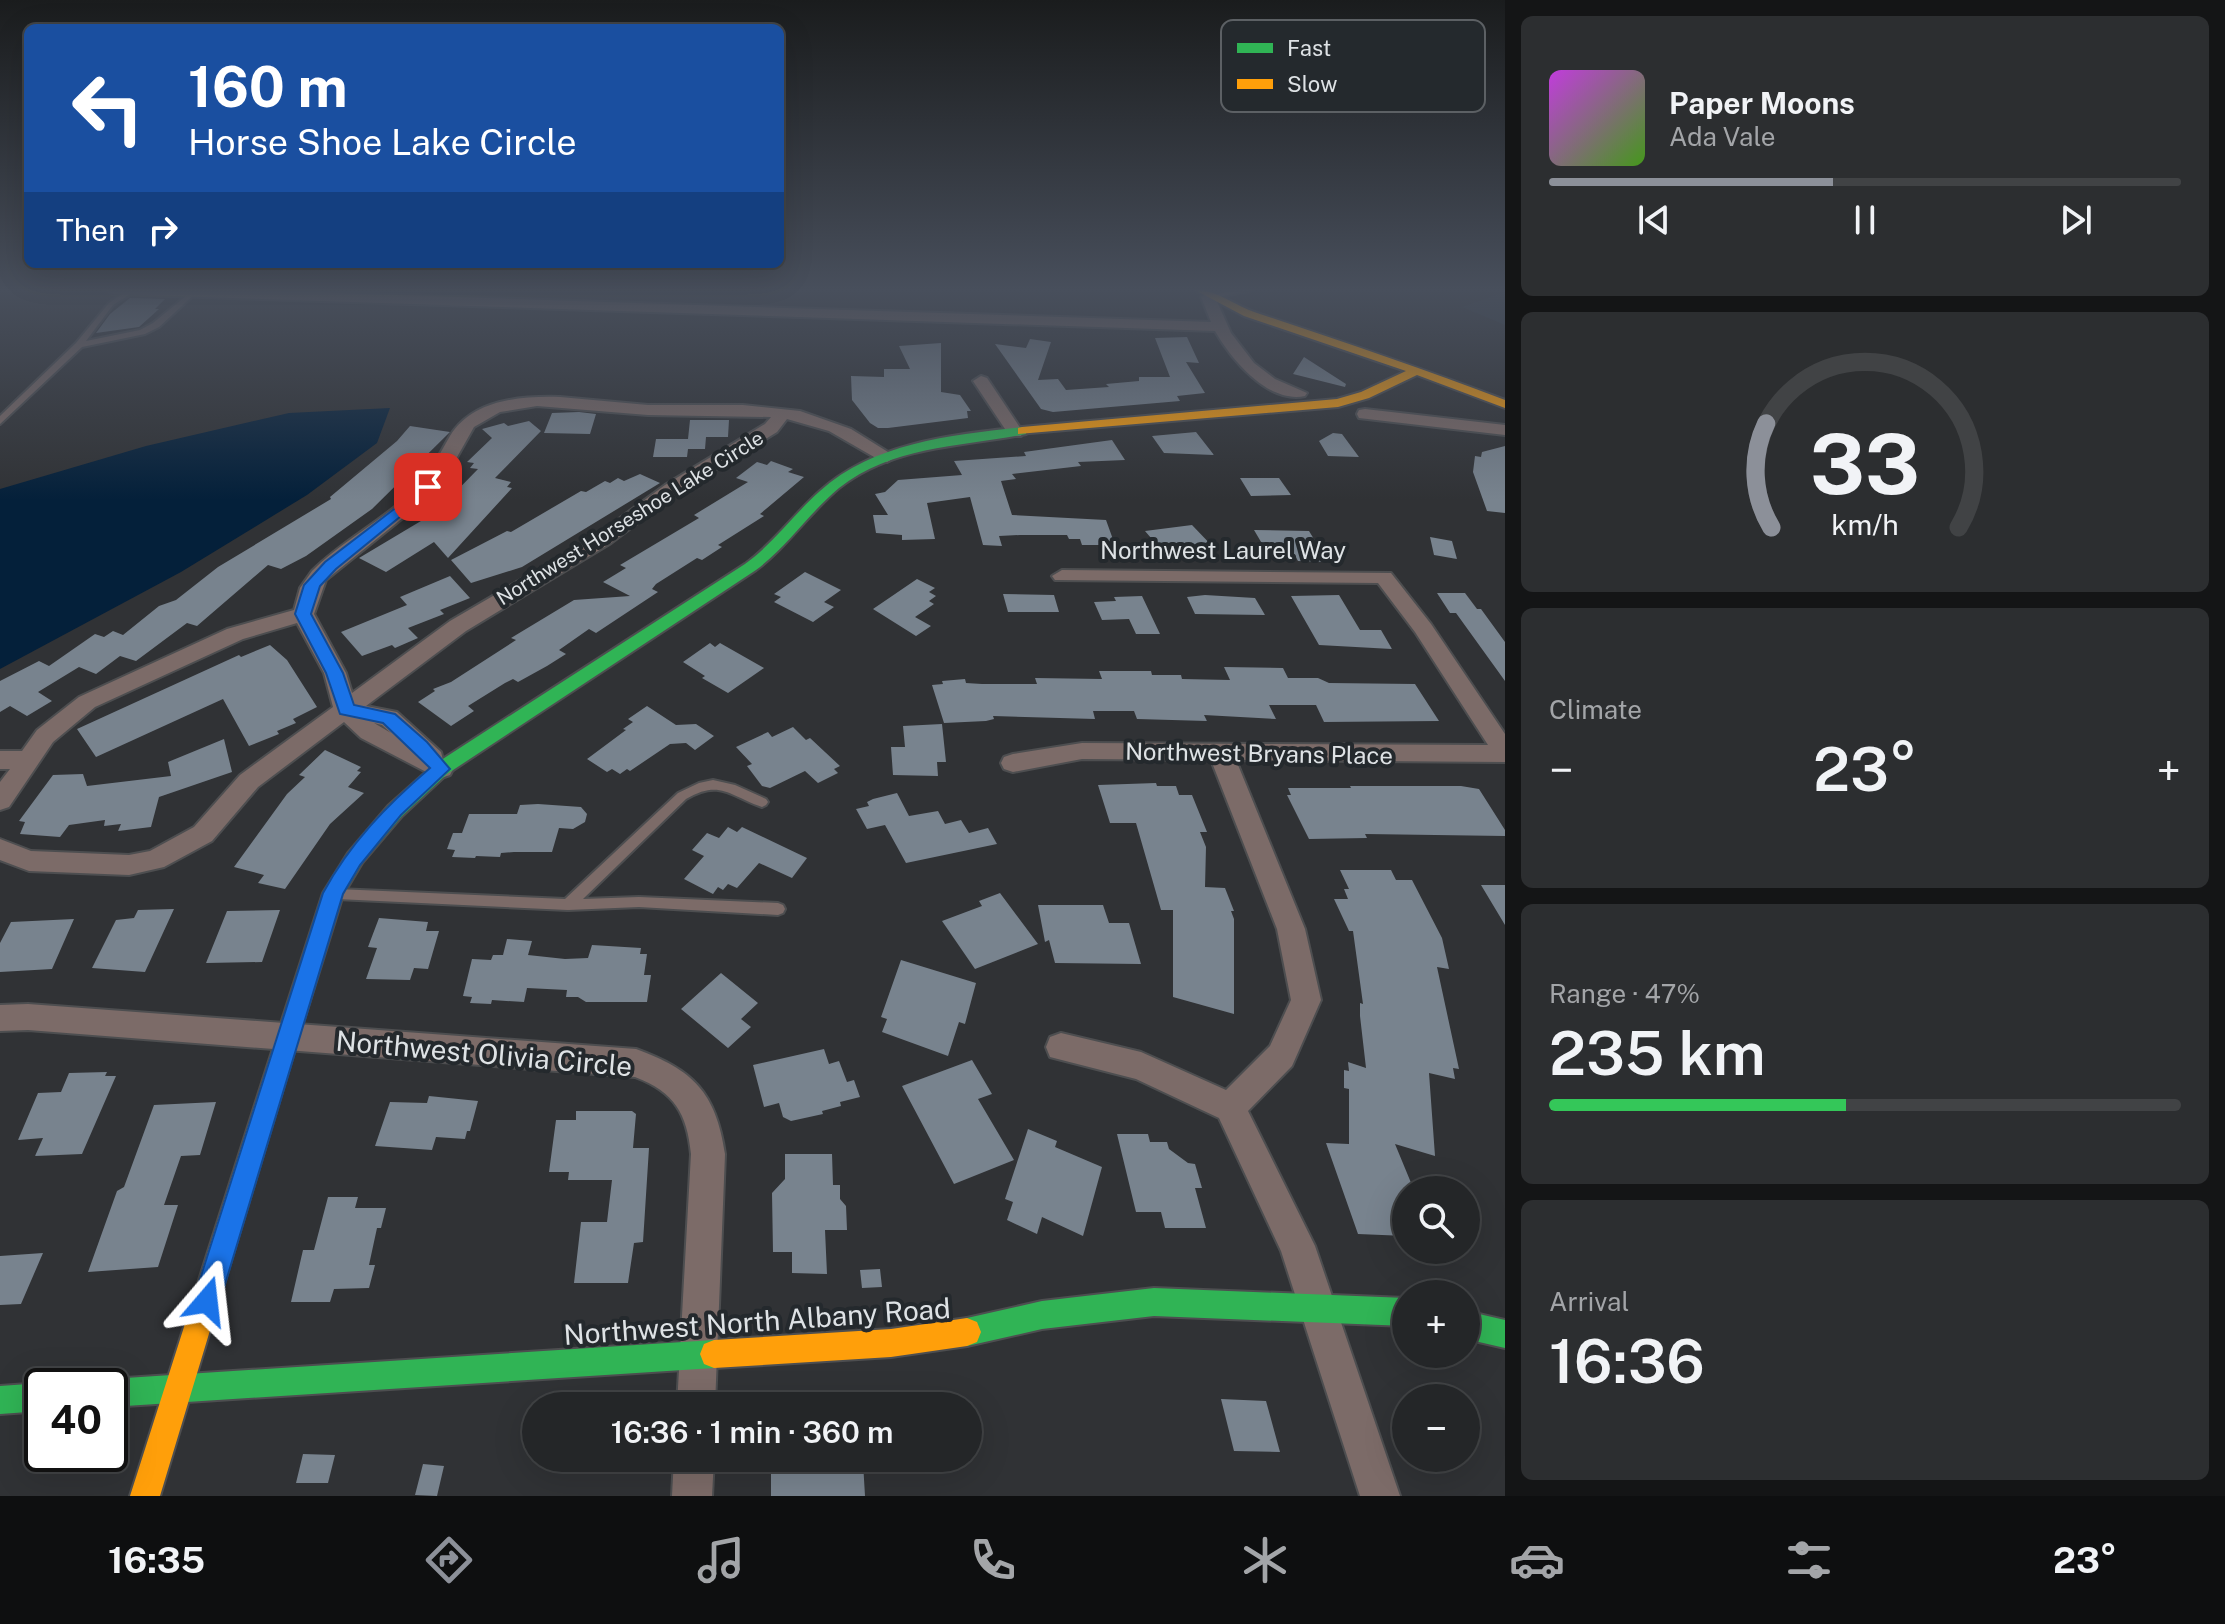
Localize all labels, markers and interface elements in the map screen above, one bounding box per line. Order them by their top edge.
legend [1221,20,1485,112]
text: Fast [1287,35,1331,61]
text: 160 m [188,54,348,120]
icon: left [56,56,160,160]
text: Slow [1287,71,1337,97]
text: Paper Moons [1669,85,1855,121]
text: Horse Shoe Lake Circle [188,121,577,163]
text: Ada Vale [1669,121,1775,152]
icon: previous [1632,198,1676,242]
icon: pause [1843,198,1887,242]
icon: next [2054,198,2098,242]
icon: right [141,208,185,252]
text: Then [56,212,125,248]
text: 33 [1810,415,1920,513]
street label: Northwest Horseshoe Lake Circle [492,426,768,610]
pin [394,453,462,521]
icon: arrive [406,465,450,509]
text: km/h [1831,508,1899,541]
street label: Northwest Laurel Way [1100,536,1346,564]
text: Climate [1549,694,1642,725]
text: 23° [1813,734,1917,805]
street label: Northwest Bryans Place [1125,737,1393,769]
text: − [1549,744,1573,796]
text: + [2157,744,2181,796]
text: Range · 47% [1549,978,1700,1009]
text: 235 km [1549,1018,1766,1089]
street label: Northwest Olivia Circle [334,1024,634,1082]
map controls [1392,1176,1480,1472]
button: search [1392,1176,1480,1264]
position arrow [165,1259,249,1343]
button: + [1392,1280,1480,1368]
text: Arrival [1549,1286,1629,1317]
street label: Northwest North Albany Road [562,1291,952,1351]
text: 16:36 [1549,1326,1705,1397]
speed limit sign: 40 [24,1368,128,1472]
button: − [1392,1384,1480,1472]
text: 16:36 · 1 min · 360 m [611,1414,893,1450]
icon: directions [421,1532,477,1588]
icon: music [693,1532,749,1588]
icon: phone [965,1532,1021,1588]
icon: climate [1237,1532,1293,1588]
icon: car [1509,1532,1565,1588]
icon: filters [1781,1532,1837,1588]
text: 16:35 [108,1539,205,1581]
text: 23° [2053,1539,2117,1581]

